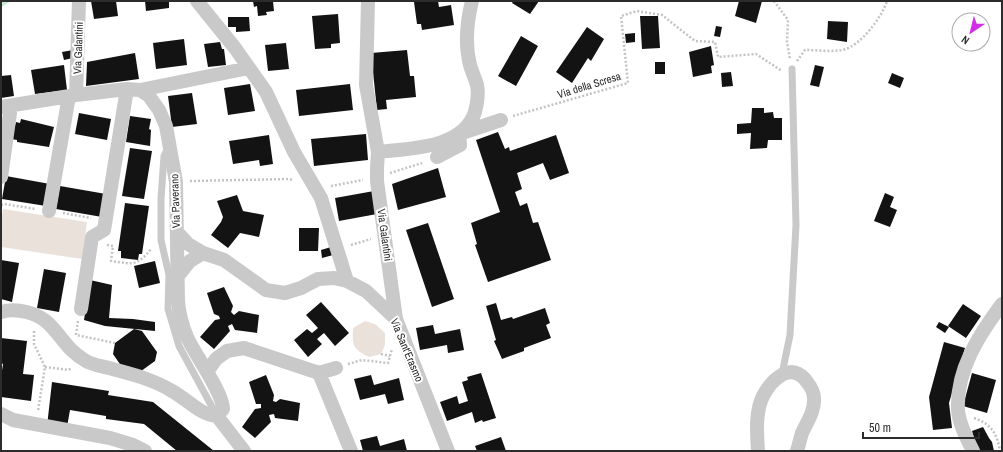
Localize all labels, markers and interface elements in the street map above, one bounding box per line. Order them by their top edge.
north arrow [951,12,991,52]
street label: Via Galantini [70,22,86,74]
text: N [959,33,972,48]
street label: Via della Scresa [556,69,622,101]
street label: Via Paverano [167,174,183,228]
street label: Via Galantini [374,208,396,262]
street label: Via Sant'Erasmo [387,316,427,384]
scale bar [863,414,979,440]
text: 50 m [869,420,891,436]

